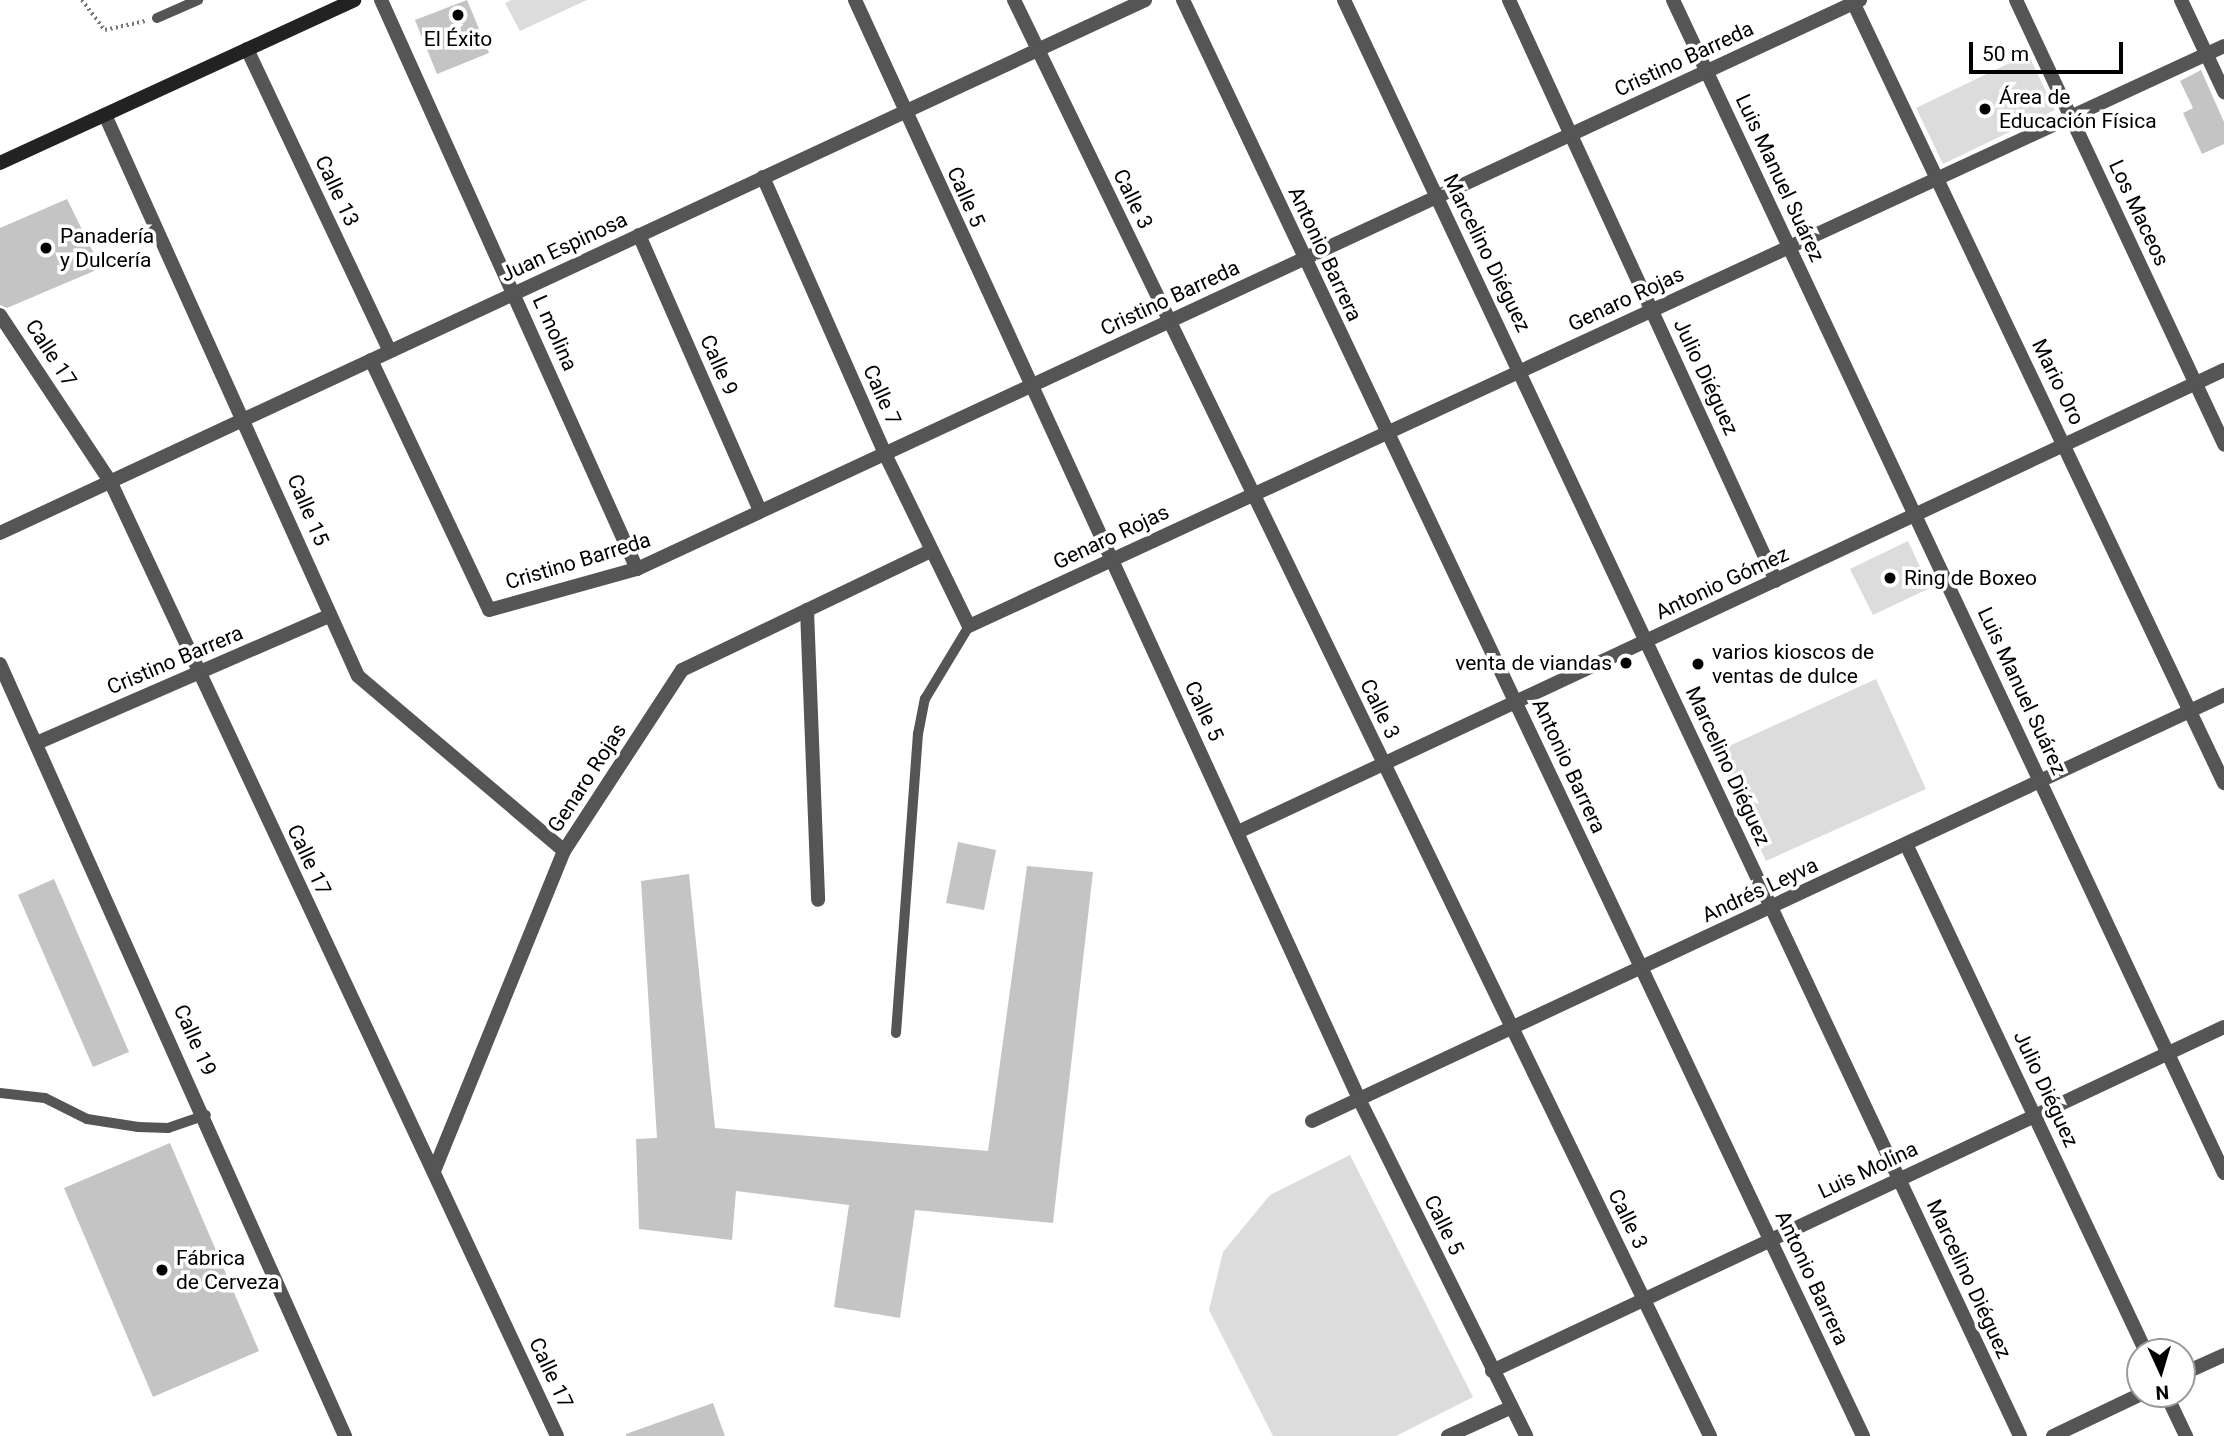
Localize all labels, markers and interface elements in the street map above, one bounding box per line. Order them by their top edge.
marker: El Éxito [450,7,466,23]
street label: Cristino Barreda [1611,16,1757,102]
place label: El Éxito [424,26,492,52]
scale bar [1972,28,2126,72]
text: 50 m [1982,42,2029,66]
place label: Área de Educación Física [1999,84,2157,134]
street label: Luis Manuel Suárez [1730,90,1830,266]
marker: Área de Educación Física [1977,101,1993,117]
street label: Calle 13 [310,152,364,230]
street label: Los Maceos [2103,156,2175,270]
street label: Calle 5 [942,163,990,231]
street label: Calle 3 [1108,165,1158,233]
street label: Marcelino Diéguez [1438,170,1536,336]
street label: Antonio Barrera [1283,183,1367,325]
street label: Juan Espinosa [497,207,631,287]
place label: Panadería y Dulcería [60,223,154,273]
marker: Panadería y Dulcería [38,240,54,256]
street label: Cristino Barreda [1097,255,1243,341]
street label: Genaro Rojas [1564,261,1688,337]
street label: L molina [527,291,583,375]
street label: Calle 17 [20,315,82,391]
street label: Julio Diéguez [1668,315,1744,439]
street label: Calle 9 [695,331,743,399]
street label: Mario Oro [2026,335,2090,429]
street label: Calle 7 [858,361,906,429]
street label: Calle 15 [282,470,334,550]
street label: Genaro Rojas [1049,499,1173,575]
street label: Cristino Barreda [502,527,654,595]
street label: Antonio Gómez [1651,541,1793,625]
place label: Ring de Boxeo [1904,565,2037,591]
marker: Ring de Boxeo [1882,570,1898,586]
street label: Luis Manuel Suárez [1972,603,2072,779]
street label: Cristino Barrera [103,620,247,700]
place label: varios kioscos de ventas de dulce [1712,639,1874,689]
place label: venta de viandas [1455,650,1612,676]
marker: venta de viandas [1618,655,1634,671]
marker: varios kioscos de ventas de dulce [1690,656,1706,672]
street label: Calle 3 [1355,675,1405,743]
street label: Calle 5 [1179,677,1229,745]
street label: Marcelino Diéguez [1680,682,1776,850]
street label: Antonio Barrera [1527,695,1611,837]
street label: Genaro Rojas [542,719,632,837]
street label: Calle 17 [282,821,336,899]
street label: Andrés Leyva [1698,852,1822,928]
street label: Calle 19 [168,1001,222,1079]
street label: Julio Diéguez [2008,1027,2084,1151]
street label: Luis Molina [1814,1136,1922,1204]
street label: Calle 3 [1603,1185,1653,1253]
street label: Calle 5 [1419,1191,1469,1259]
street label: Marcelino Diéguez [1921,1195,2017,1363]
street label: Antonio Barrera [1770,1207,1854,1349]
place label: Fábrica de Cerveza [176,1245,279,1295]
marker: Fábrica de Cerveza [154,1262,170,1278]
street label: Calle 17 [524,1334,578,1412]
north arrow [2126,1338,2196,1408]
text: N [2155,1381,2170,1404]

